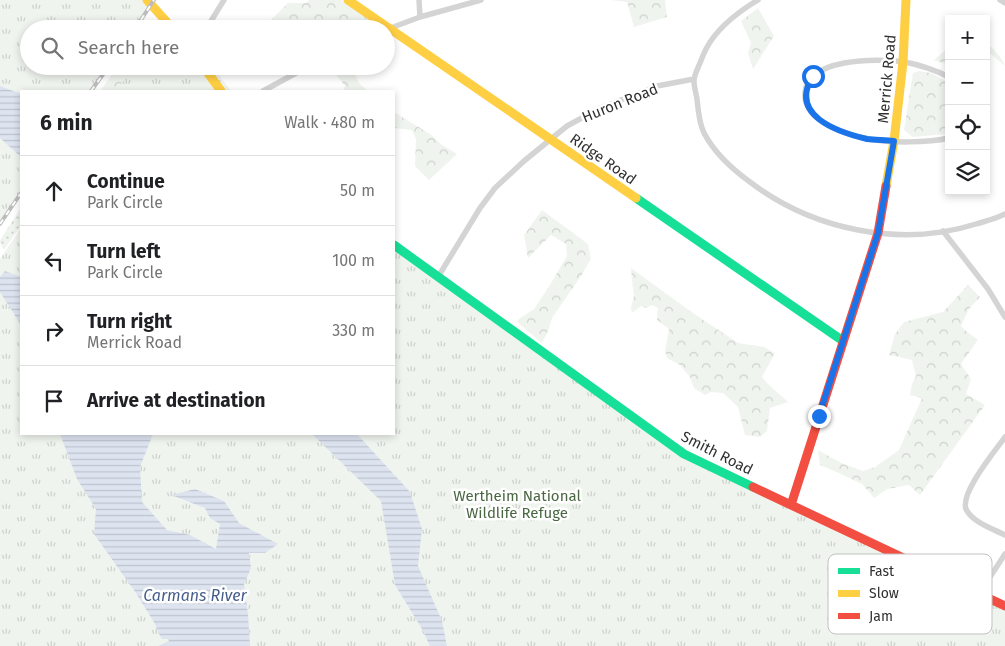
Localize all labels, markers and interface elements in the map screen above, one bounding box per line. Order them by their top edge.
map controls [945,15,990,195]
button: + [945,15,990,60]
search box [20,20,395,75]
icon: search [38,34,66,62]
street label: Merrick Road [874,34,900,124]
text: Search here [78,36,179,59]
button: − [945,60,990,105]
route start [802,65,825,88]
street label: Huron Road [579,80,661,126]
button: locate [945,105,990,150]
text: 6 min [40,110,93,136]
text: Walk · 480 m [284,113,375,132]
street label: Ridge Road [566,130,640,188]
button: layers [945,150,990,195]
text: Continue [87,170,165,193]
icon: ahead [40,177,68,205]
text: 50 m [340,181,375,200]
text: Park Circle [87,193,163,212]
text: Turn left [87,240,161,263]
icon: left [40,247,68,275]
text: 100 m [332,251,375,270]
text: Park Circle [87,263,163,282]
text: Turn right [87,310,172,333]
icon: right [40,317,68,345]
text: 330 m [332,321,375,340]
text: Merrick Road [87,333,182,352]
icon: arrive [40,387,68,415]
text: Arrive at destination [87,389,266,412]
route end [808,405,831,428]
street label: Smith Road [678,427,756,479]
park label: Wertheim National Wildlife Refuge [453,487,581,522]
legend [828,554,992,634]
text: Fast [869,563,895,580]
text: Slow [869,585,899,602]
water label: Carmans River [143,586,248,605]
text: Jam [869,608,893,625]

